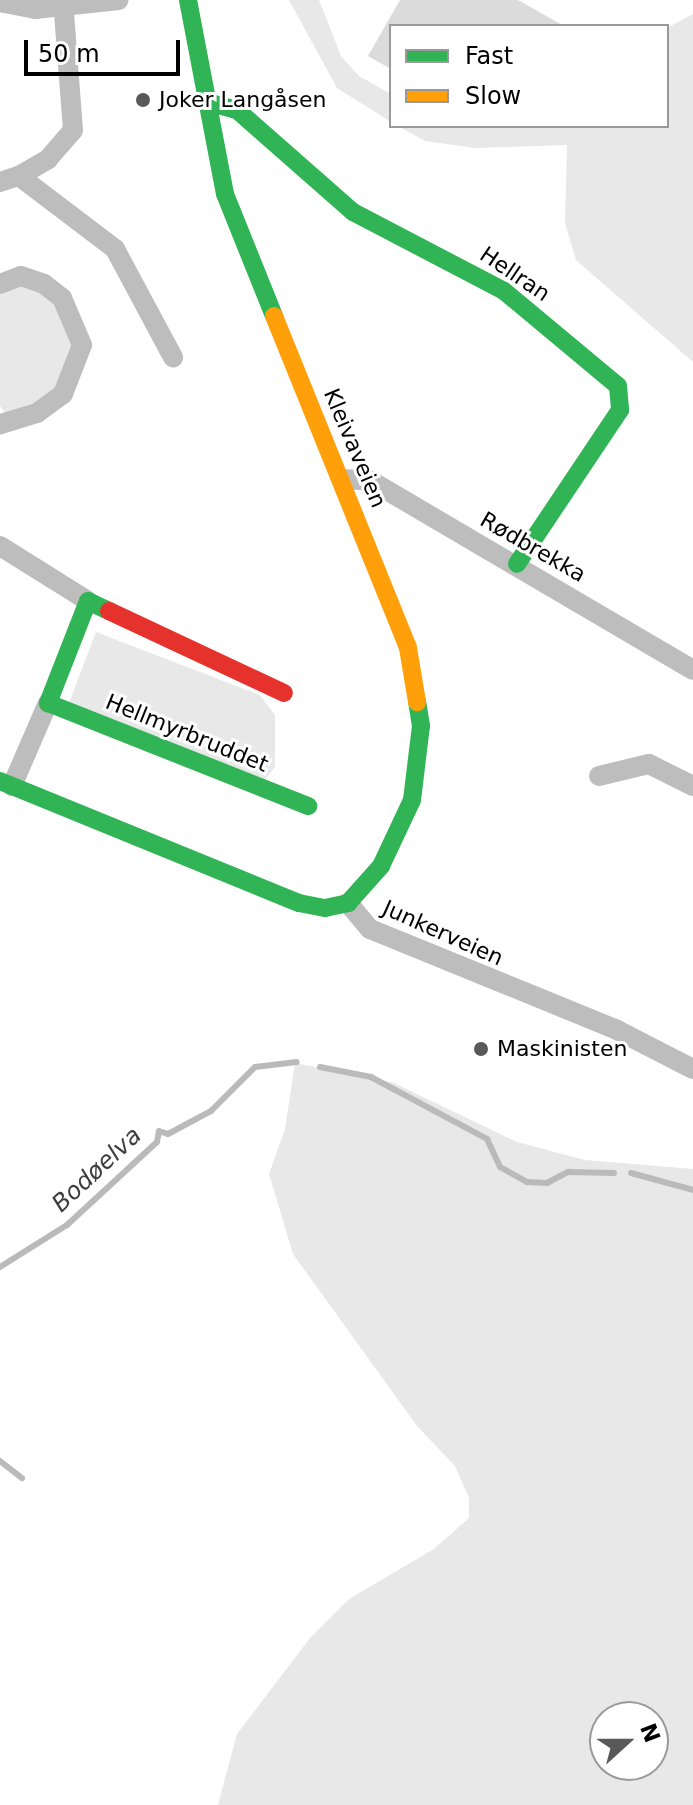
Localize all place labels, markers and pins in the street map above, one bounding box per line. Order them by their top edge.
place label: Joker Langåsen [159,87,327,113]
marker: Joker Langåsen [134,91,152,109]
place label: Maskinisten [497,1036,627,1062]
marker: Maskinisten [472,1040,490,1058]

